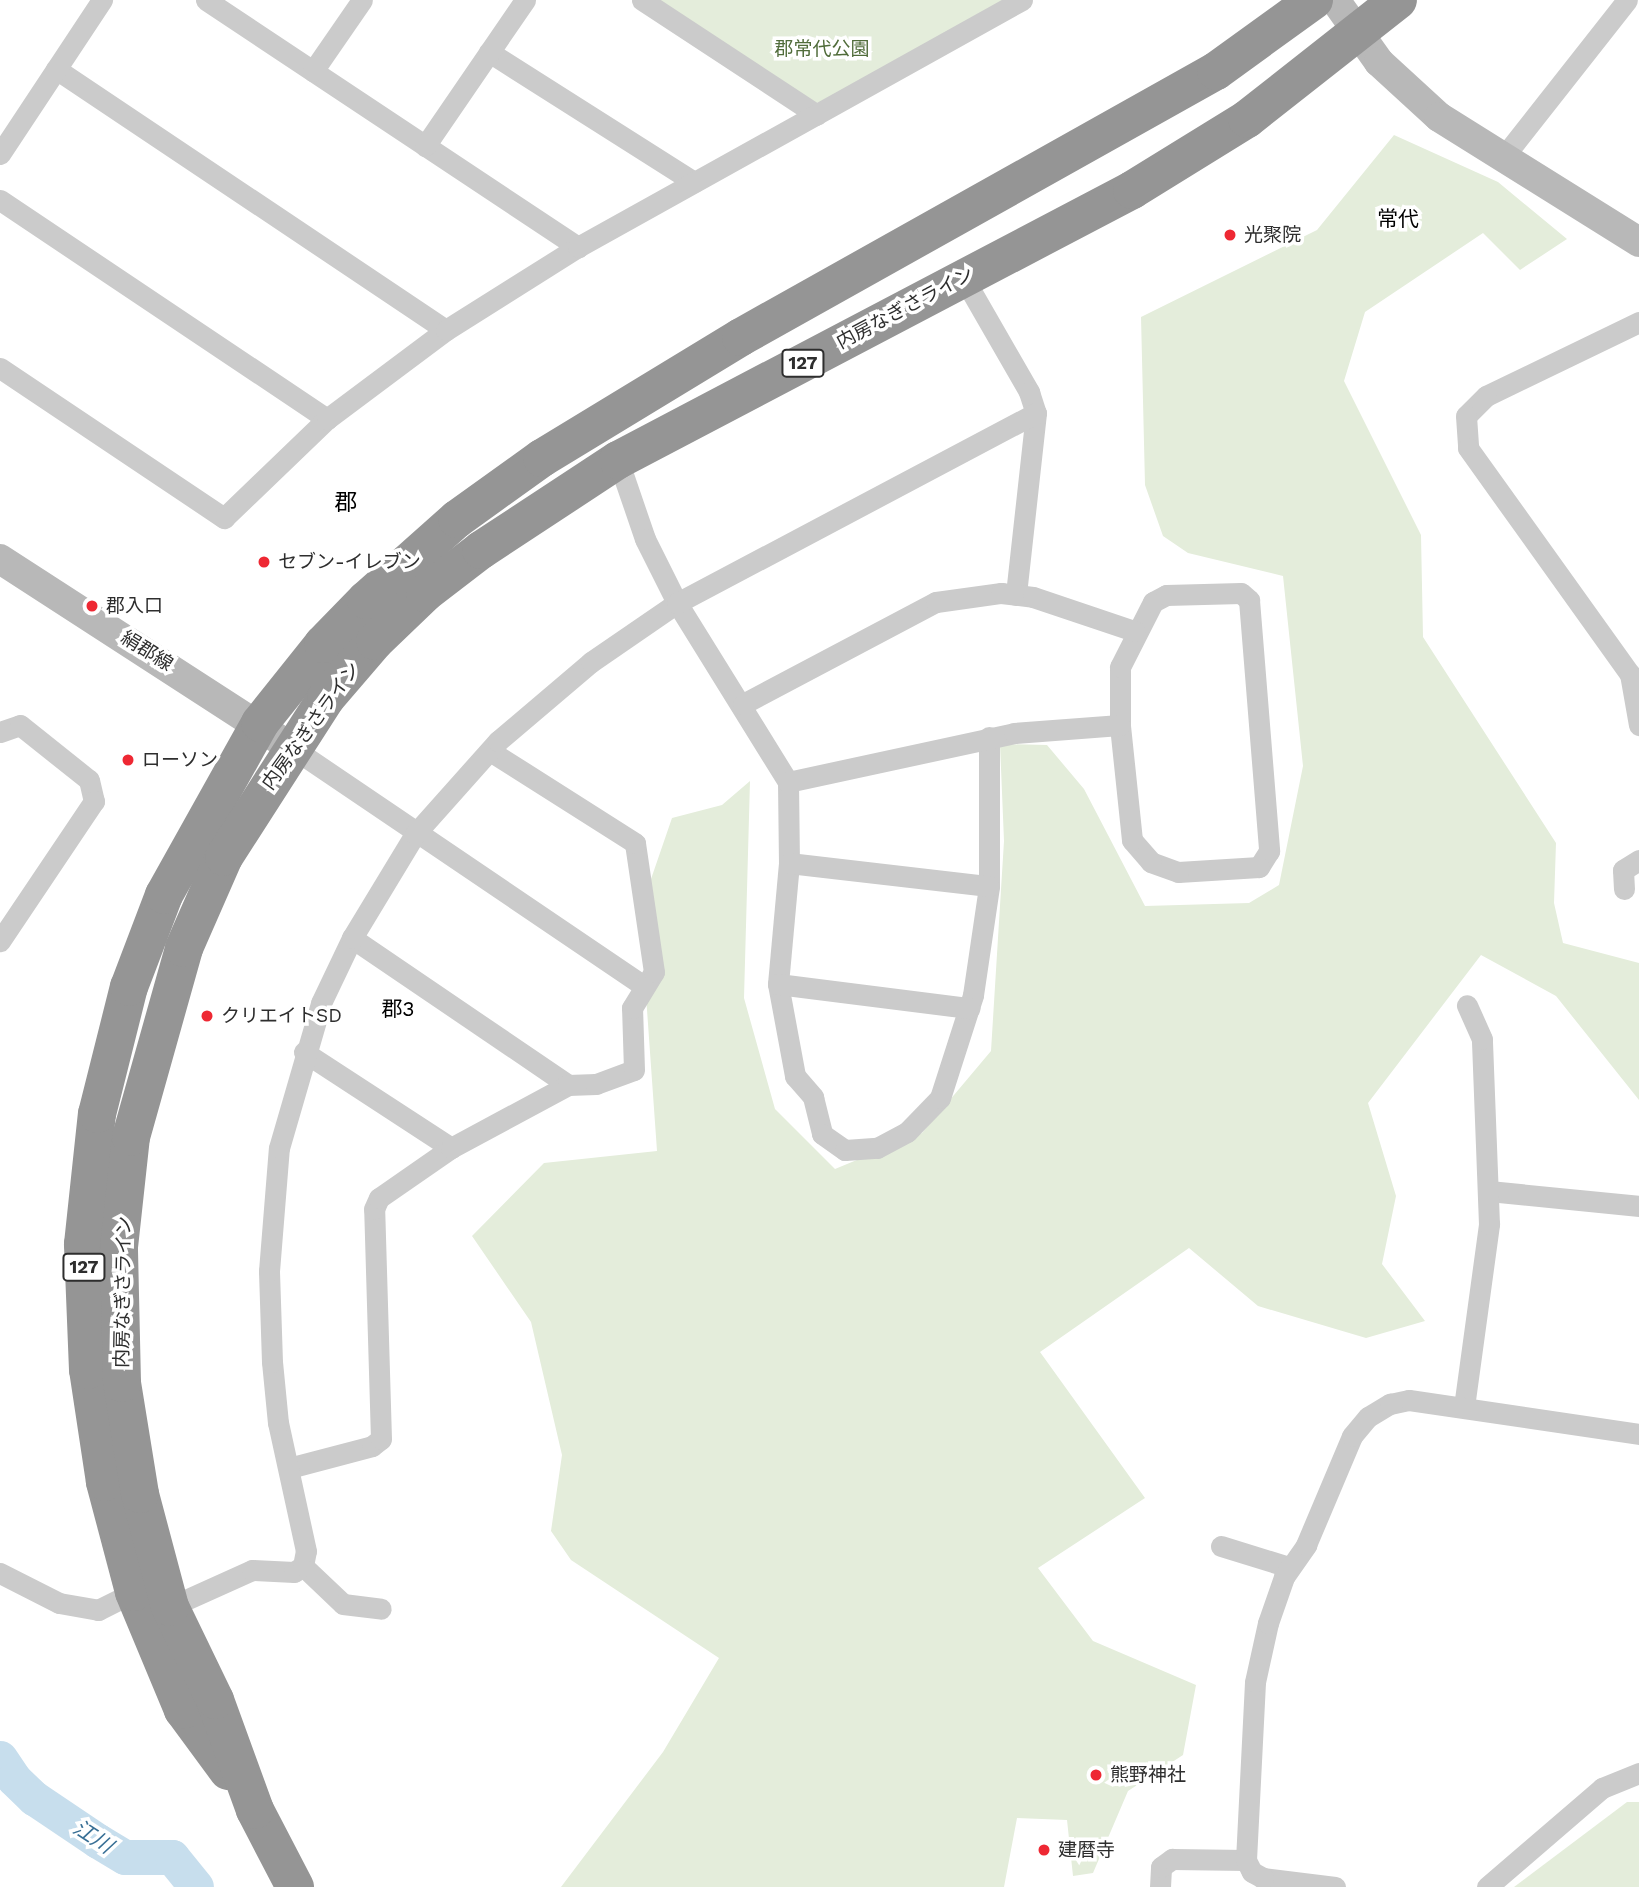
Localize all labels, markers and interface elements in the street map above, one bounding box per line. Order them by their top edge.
park label: 郡常代公園 [775,38,869,60]
district label: 常代 [1377,206,1419,232]
place label: 光聚院 [1244,224,1301,246]
marker: 光聚院 [1222,227,1238,243]
street label: 内房なぎさライン [833,262,977,354]
road number: 127 [780,348,826,377]
district label: 郡 [335,489,357,517]
place label: セブン-イレブン [278,551,421,573]
marker: セブン-イレブン [256,554,272,570]
place label: 郡入口 [106,595,163,617]
marker: 郡入口 [84,598,100,614]
street label: 絹郡線 [117,626,177,676]
street label: 内房なぎさライン [257,658,365,794]
place label: ローソン [142,749,218,771]
marker: ローソン [120,752,136,768]
district label: 郡3 [381,996,415,1022]
place label: クリエイトSD [221,1005,342,1027]
marker: クリエイトSD [199,1008,215,1024]
street label: 内房なぎさライン [110,1216,136,1368]
road number: 127 [61,1252,107,1282]
place label: 熊野神社 [1110,1764,1186,1786]
marker: 熊野神社 [1088,1767,1104,1783]
water label: 江川 [69,1815,117,1859]
place label: 建暦寺 [1058,1839,1115,1861]
marker: 建暦寺 [1036,1842,1052,1858]

